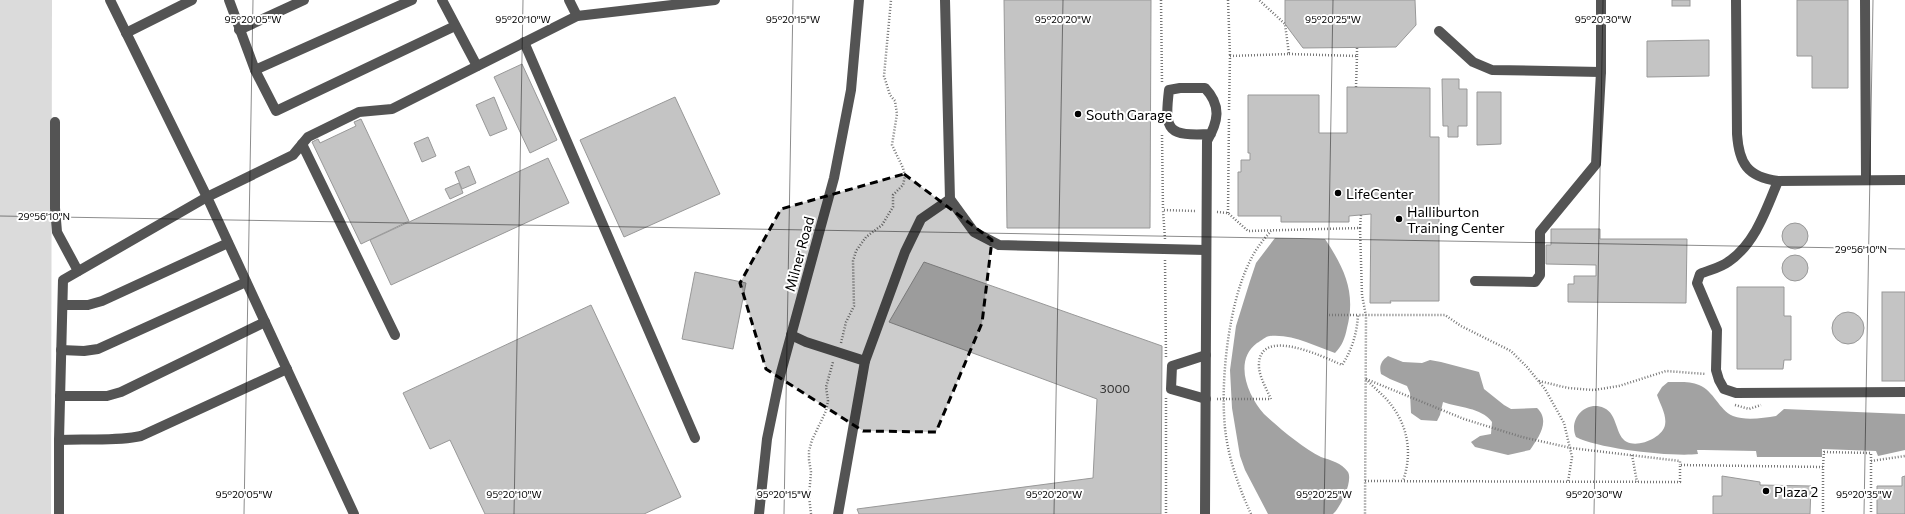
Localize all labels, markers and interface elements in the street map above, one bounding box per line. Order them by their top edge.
text: 95°20'05"W [225,13,281,25]
text: 95°20'10"W [495,13,551,25]
text: 95°20'15"W [766,13,820,25]
text: 95°20'20"W [1035,13,1091,25]
text: 95°20'25"W [1305,13,1361,25]
text: 95°20'30"W [1575,13,1631,25]
place label: South Garage [1086,106,1172,123]
marker: South Garage [1073,109,1083,119]
place label: LifeCenter [1346,185,1414,202]
marker: LifeCenter [1333,188,1343,198]
place label: Halliburton Training Center [1407,203,1505,236]
text: 29°56'10"N [18,210,70,222]
marker: Halliburton Training Center [1394,214,1404,224]
street label: Milner Road [781,215,817,293]
text: 29°56'10"N [1835,243,1887,255]
house number: 3000 [1100,381,1130,395]
place label: Plaza 2 [1774,483,1819,500]
marker: Plaza 2 [1761,486,1771,496]
text: 95°20'05"W [216,488,272,500]
text: 95°20'10"W [486,488,542,500]
text: 95°20'15"W [757,488,811,500]
text: 95°20'20"W [1026,488,1082,500]
text: 95°20'25"W [1296,488,1352,500]
text: 95°20'30"W [1566,488,1622,500]
text: 95°20'35"W [1836,488,1892,500]

